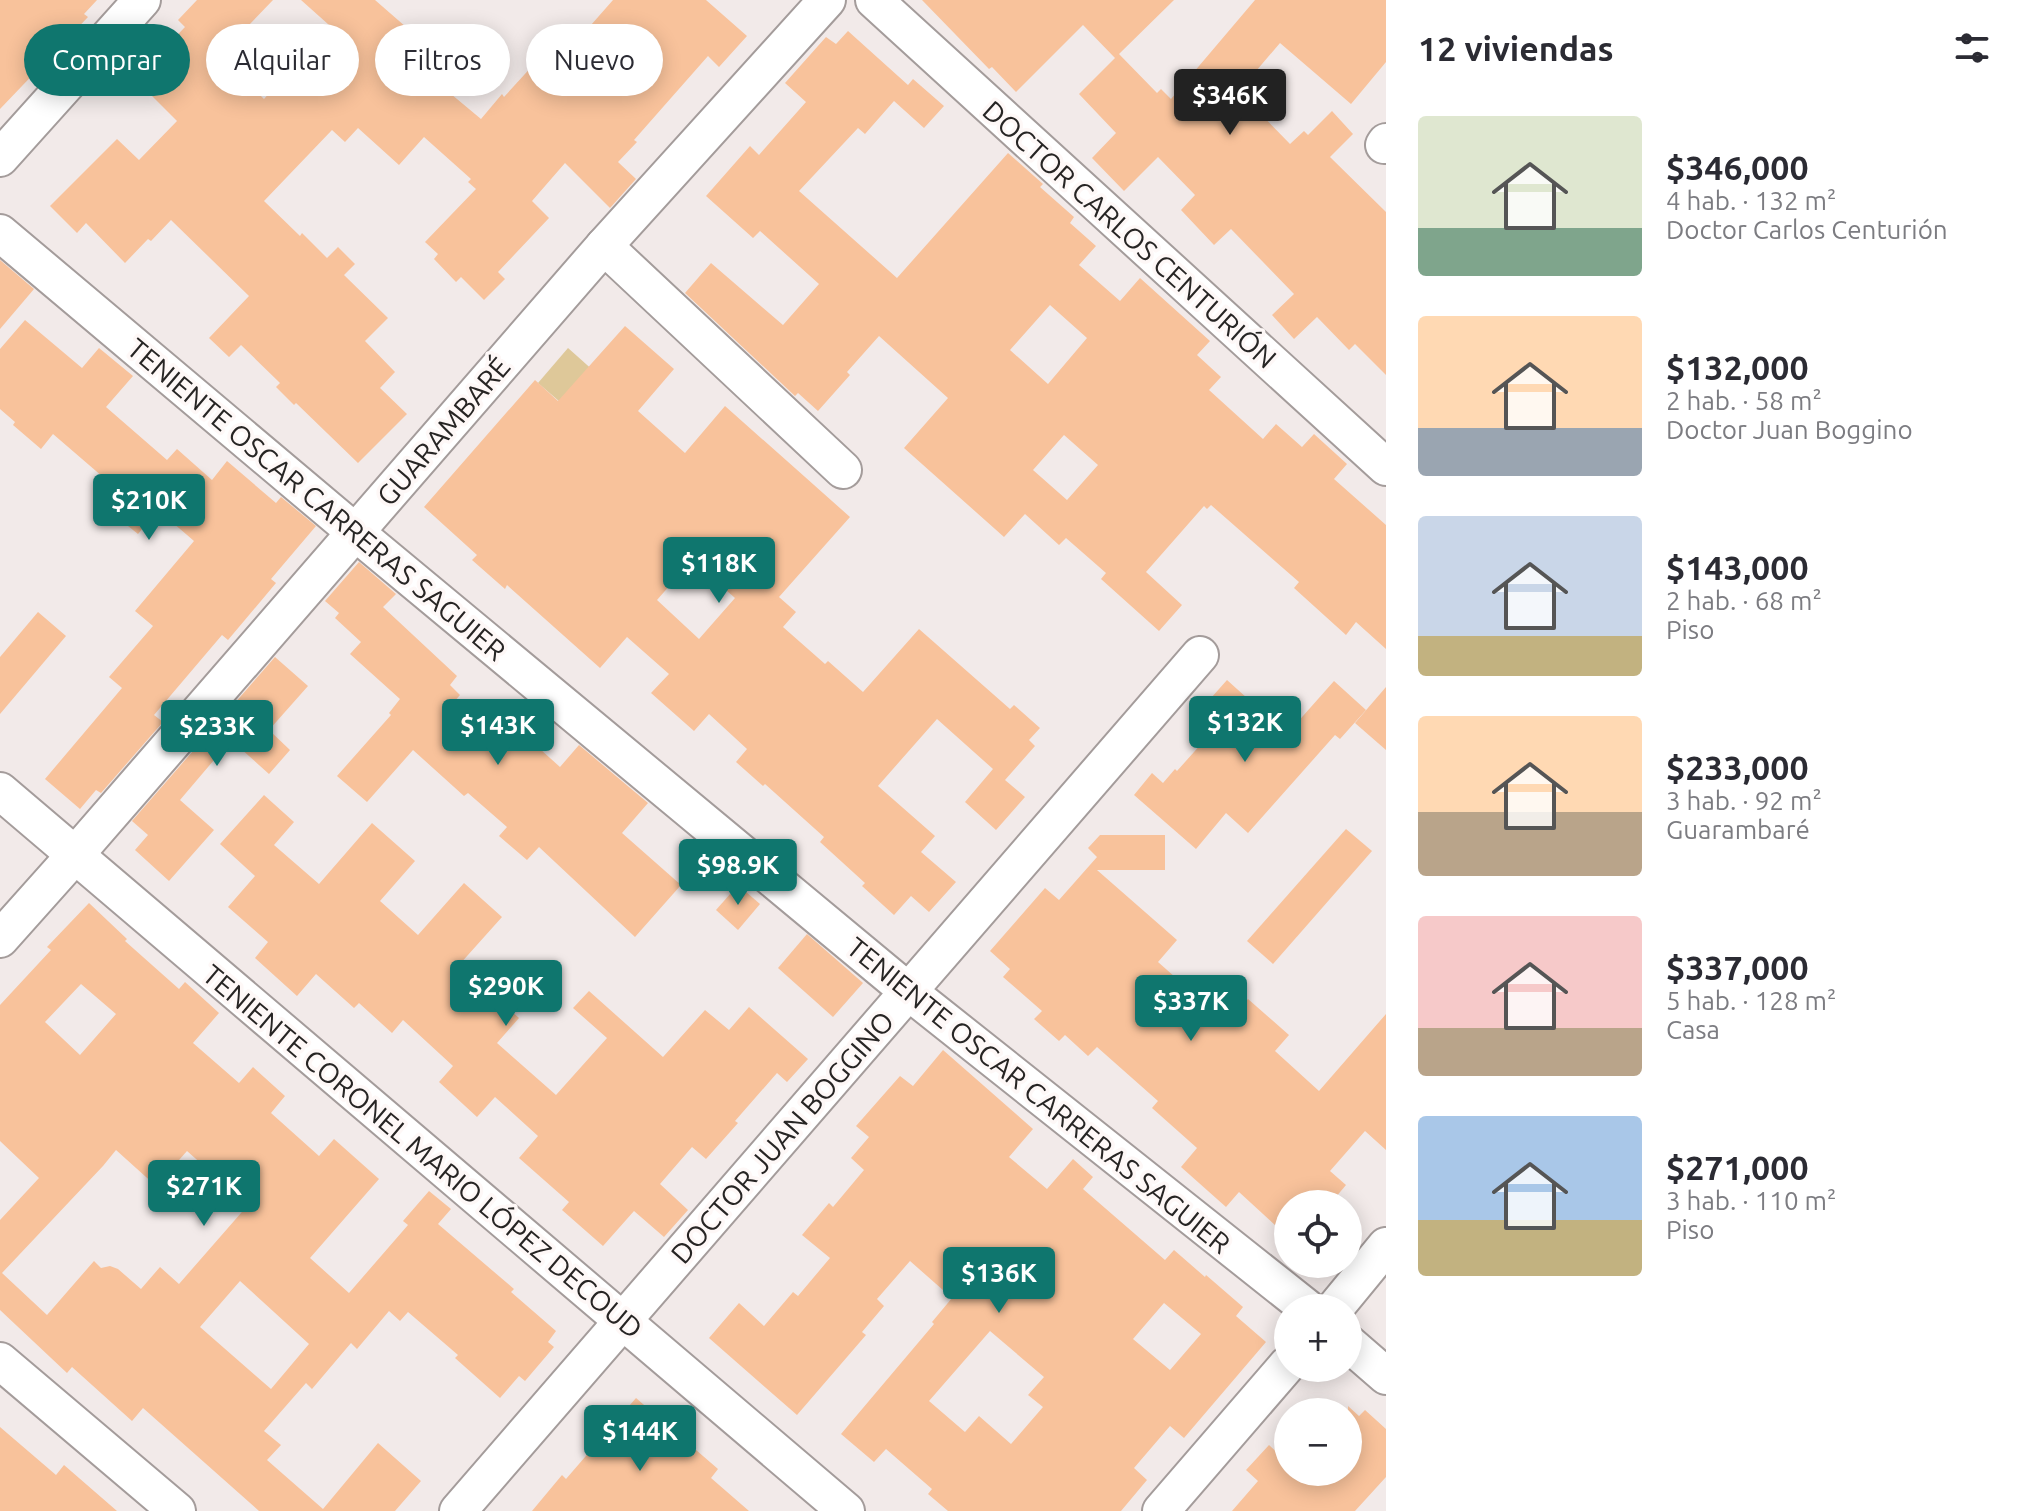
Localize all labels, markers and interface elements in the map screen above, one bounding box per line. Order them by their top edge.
chip: Comprar [24,24,190,96]
chip: Alquilar [206,24,359,96]
chip: Filtros [375,24,510,96]
chip: Nuevo [526,24,663,96]
icon: filters [1950,26,1994,70]
text: 12 viviendas [1418,29,1614,67]
pin: $346K [1174,69,1286,137]
text: $346K [1192,80,1268,109]
street label: DOCTOR CARLOS CENTURIÓN [977,93,1284,374]
icon: home [1482,148,1578,244]
text: $346,000 [1666,148,1809,186]
text: 4 hab. · 132 m² [1666,186,1836,215]
text: Doctor Carlos Centurión [1666,215,1948,244]
street label: TENIENTE OSCAR CARRERAS SAGUIER [122,332,512,666]
icon: home [1482,348,1578,444]
text: $132,000 [1666,348,1809,386]
street label: GUARAMBARÉ [370,350,516,511]
text: 2 hab. · 58 m² [1666,386,1822,415]
text: Doctor Juan Boggino [1666,415,1913,444]
pin: $210K [93,474,205,542]
text: $210K [111,485,187,514]
pin: $118K [663,537,775,605]
text: $118K [681,548,757,577]
icon: home [1482,548,1578,644]
text: $143,000 [1666,548,1809,586]
text: 2 hab. · 68 m² [1666,586,1822,615]
text: Piso [1666,615,1714,644]
pin: $132K [1189,696,1301,764]
pin: $143K [442,699,554,767]
pin: $233K [161,700,273,768]
text: $132K [1207,707,1283,736]
text: $143K [460,710,536,739]
text: $233K [179,711,255,740]
icon: home [1482,748,1578,844]
text: $233,000 [1666,748,1809,786]
text: 3 hab. · 92 m² [1666,786,1822,815]
text: Guarambaré [1666,815,1810,844]
pin: $98.9K [673,839,803,907]
text: $98.9K [697,850,779,879]
street label: TENIENTE OSCAR CARRERAS SAGUIER [841,931,1237,1259]
icon: home [1482,948,1578,1044]
text: $337,000 [1666,948,1809,986]
street label: TENIENTE CORONEL MARIO LÓPEZ DECOUD [197,957,649,1344]
pin: $290K [450,960,562,1028]
text: $290K [468,971,544,1000]
pin: $337K [1135,975,1247,1043]
text: $337K [1153,986,1229,1015]
text: 5 hab. · 128 m² [1666,986,1836,1015]
street label: DOCTOR JUAN BOGGINO [664,1005,900,1269]
text: Casa [1666,1015,1720,1044]
icon: home [1482,1148,1578,1244]
text: $271,000 [1666,1148,1809,1186]
pin: $271K [148,1160,260,1228]
text: $271K [166,1171,242,1200]
text: 3 hab. · 110 m² [1666,1186,1836,1215]
map controls [1274,1190,1362,1486]
button: locate [1274,1190,1362,1278]
text: Piso [1666,1215,1714,1244]
pin: $136K [943,1247,1055,1315]
text: $136K [961,1258,1037,1287]
button: + [1274,1294,1362,1382]
button: − [1274,1398,1362,1486]
pin: $144K [584,1405,696,1473]
text: $144K [602,1416,678,1445]

